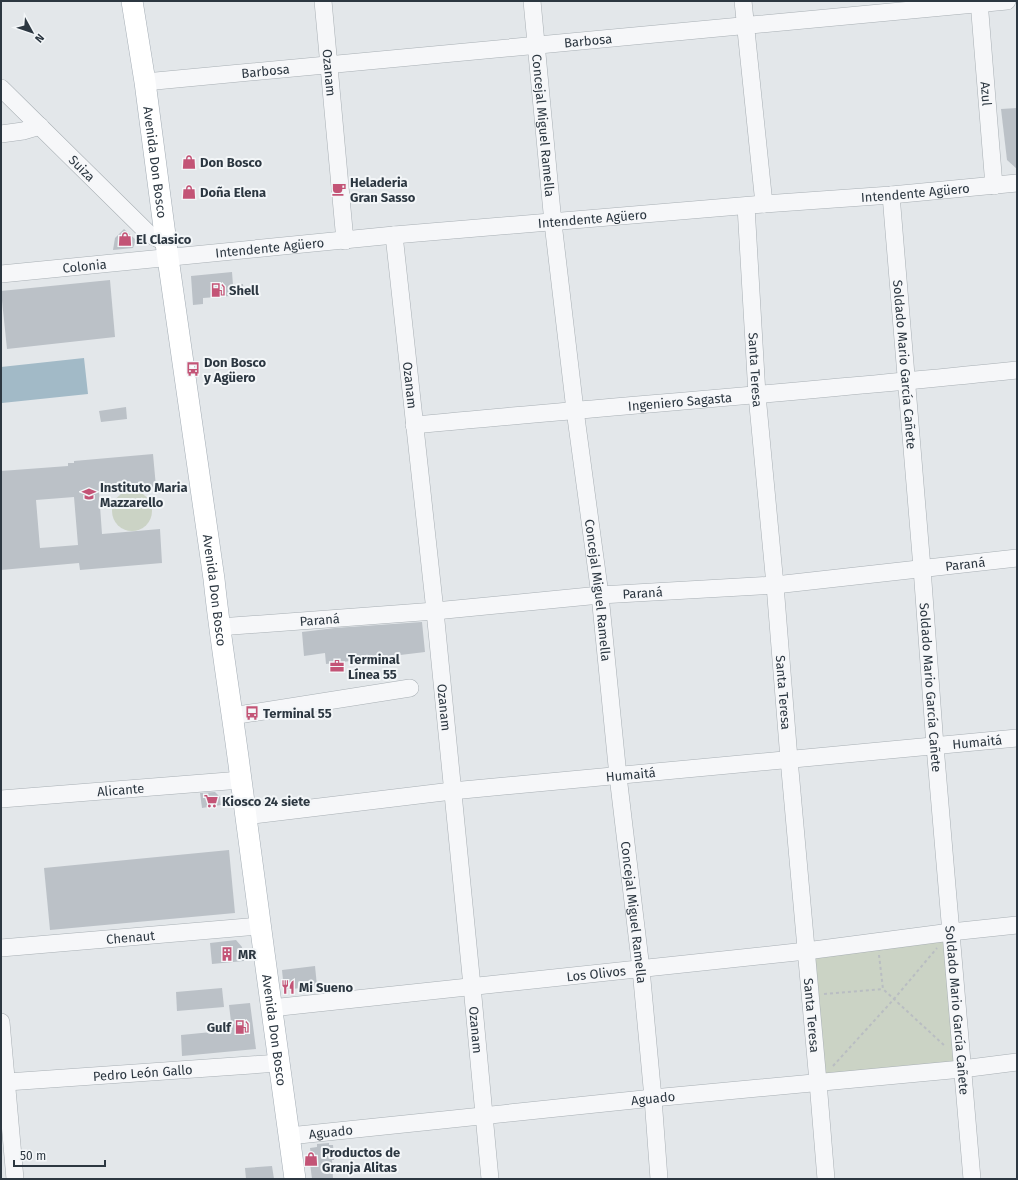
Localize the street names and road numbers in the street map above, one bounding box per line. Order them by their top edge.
street label: Barbosa [563,31,613,50]
street label: Ozanam [320,48,339,97]
street label: Concejal Miguel Ramella [530,53,558,197]
street label: Barbosa [241,61,290,80]
street label: Azul [978,81,995,107]
street label: Avenida Don Bosco [141,105,170,219]
street label: Suiza [66,152,98,184]
street label: Intendente Agüero [860,180,970,205]
street label: Intendente Agüero [537,206,647,230]
street label: Intendente Agüero [215,234,325,260]
street label: Colonia [62,256,107,275]
street label: Soldado Mario García Cañete [891,279,920,450]
street label: Santa Teresa [746,332,766,408]
street label: Ozanam [400,361,420,409]
street label: Ingeniero Sagasta [627,389,733,413]
street label: Concejal Miguel Ramella [582,518,614,662]
street label: Avenida Don Bosco [200,533,230,647]
street label: Paraná [944,554,986,573]
street label: Paraná [622,584,663,601]
street label: Soldado Mario García Cañete [917,602,945,773]
street label: Paraná [299,611,340,629]
street label: Santa Teresa [773,655,794,730]
street label: Ozanam [435,683,454,732]
street label: Humaitá [952,732,1003,752]
street label: Humaitá [605,764,656,784]
street label: Alicante [96,780,145,799]
street label: Concejal Miguel Ramella [618,840,650,984]
street label: Soldado Mario García Cañete [943,925,972,1096]
street label: Chenaut [106,927,156,947]
street label: Los Olivos [566,963,627,984]
street label: Avenida Don Bosco [260,973,290,1087]
street label: Santa Teresa [801,977,823,1053]
street label: Ozanam [466,1006,486,1054]
street label: Pedro León Gallo [92,1062,193,1083]
street label: Aguado [630,1088,676,1108]
street label: Aguado [308,1122,353,1141]

